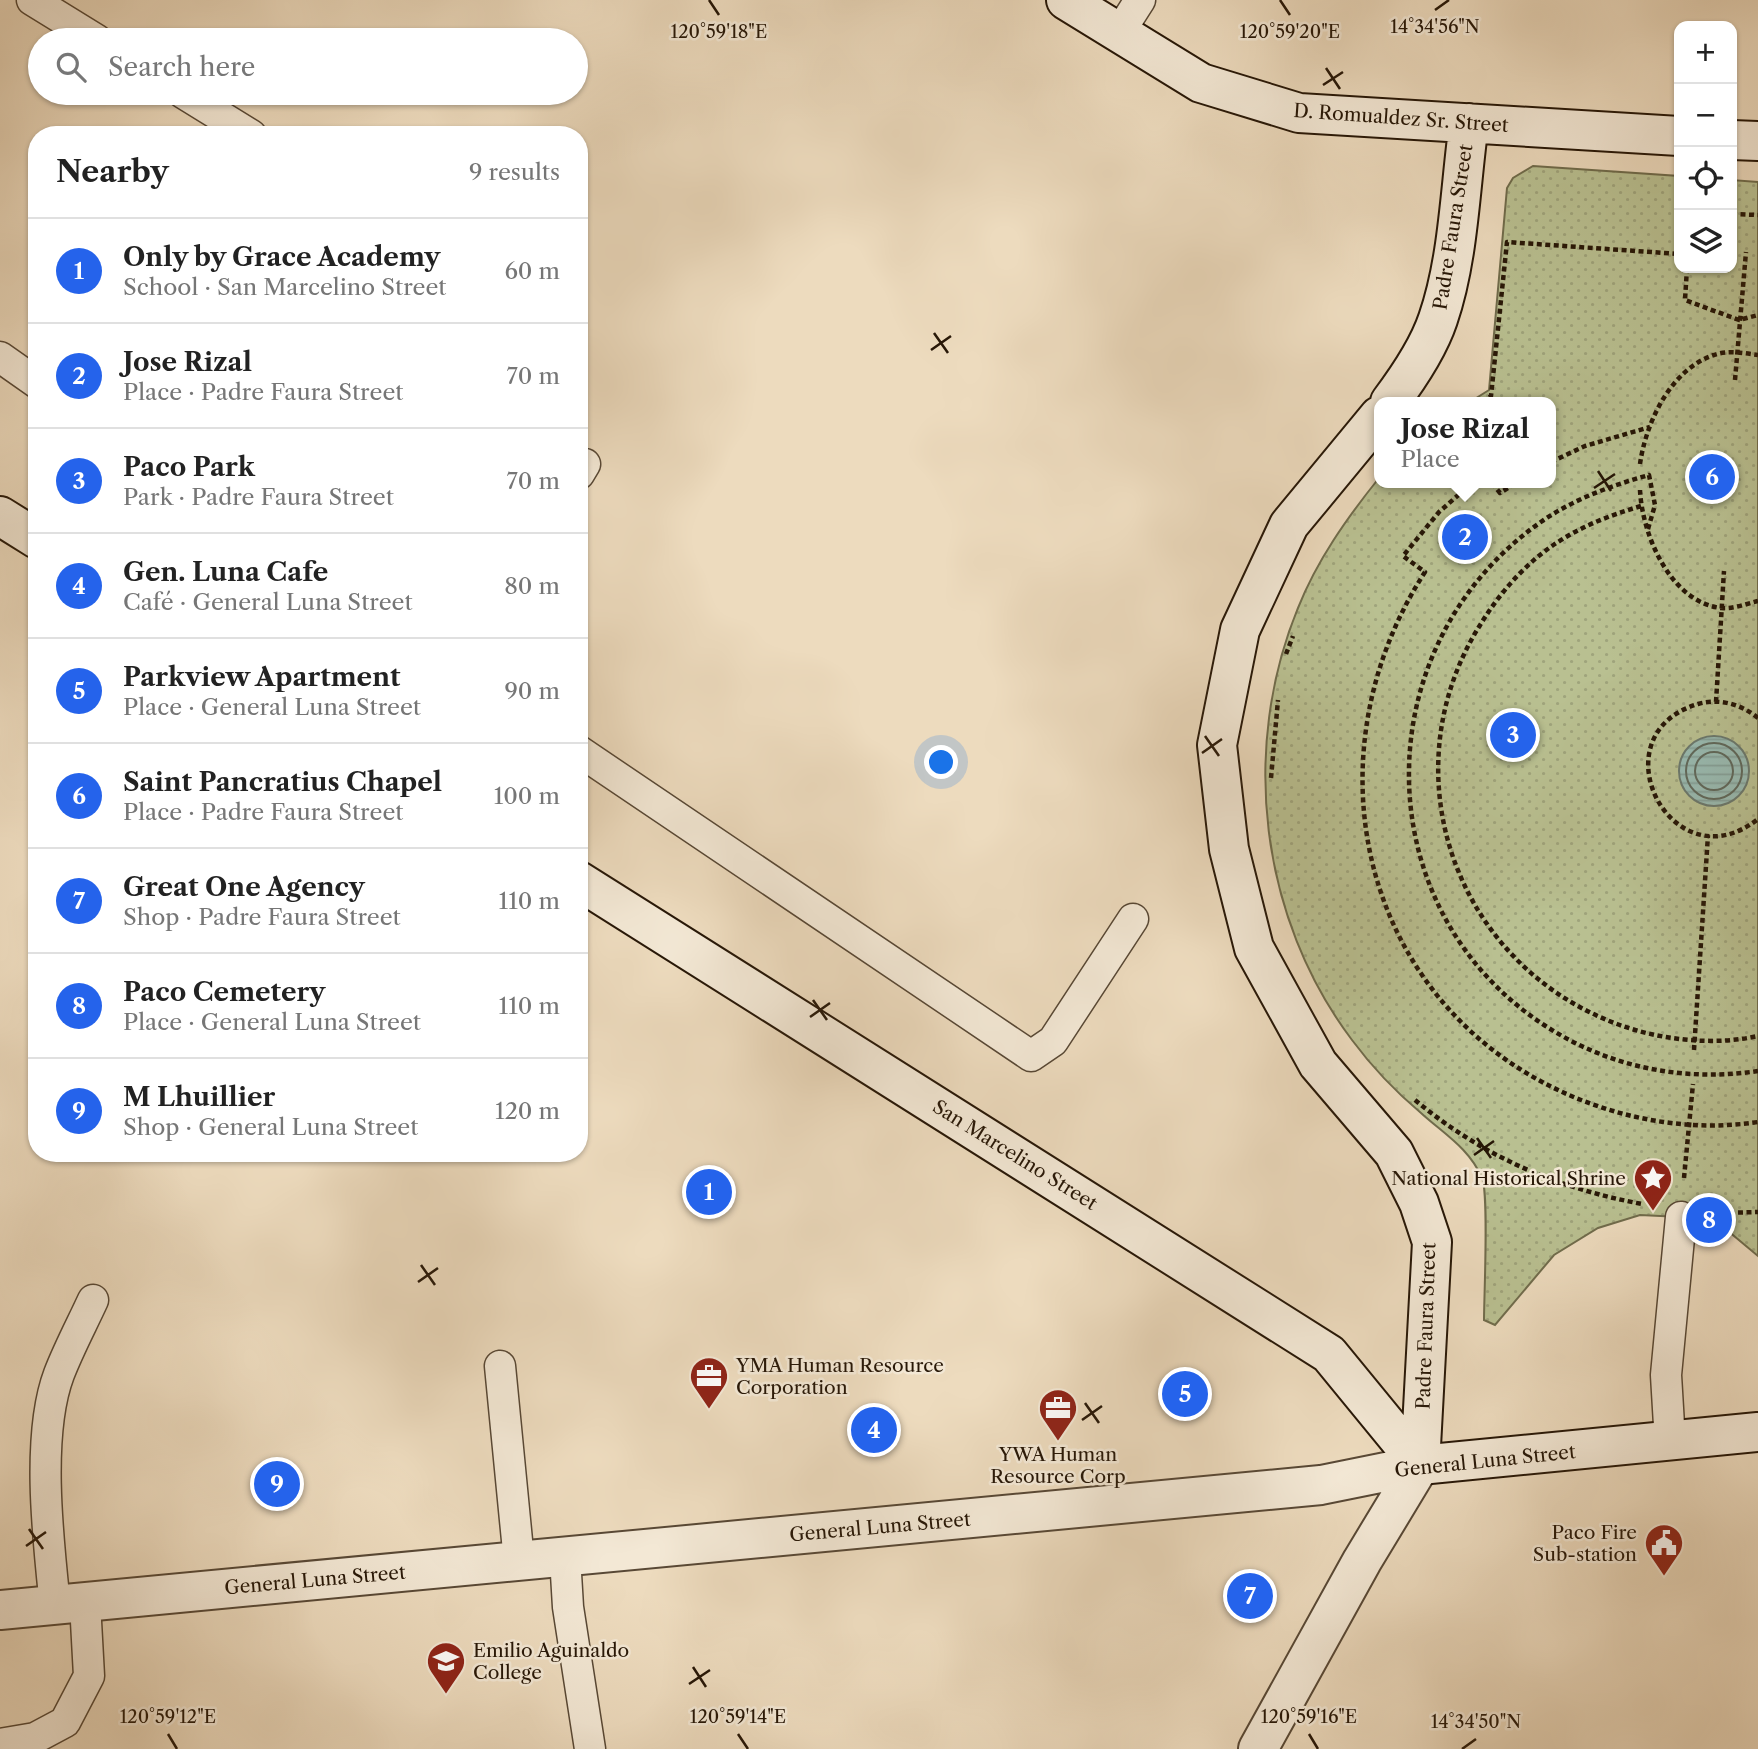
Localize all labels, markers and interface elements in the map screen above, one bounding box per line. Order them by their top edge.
text: 14°34'56"N [1390,16,1480,38]
text: 120°59'18"E [671,21,767,43]
text: 120°59'20"E [1240,21,1340,43]
map controls [1674,21,1737,273]
button: + [1674,21,1737,84]
search box [28,28,588,105]
icon: search [52,48,90,86]
text: Search here [108,51,255,83]
button: − [1674,84,1737,147]
street label: D. Romualdez Sr. Street [1293,99,1510,137]
street label: Padre Faura Street [1429,142,1477,311]
button: locate [1674,147,1737,210]
text: Nearby [56,153,169,190]
text: 9 results [469,158,560,186]
button: layers [1674,210,1737,273]
text: Only by Grace Academy [123,241,440,273]
text: 1 [74,257,84,285]
text: 60 m [504,257,560,285]
text: School · San Marcelino Street [123,273,446,301]
text: Jose Rizal [123,346,252,378]
text: 2 [72,362,86,390]
text: 70 m [507,362,560,390]
text: Place · Padre Faura Street [123,378,403,406]
popup [1374,397,1556,488]
text: Jose Rizal [1401,413,1529,445]
text: Place [1401,445,1460,473]
text: Paco Park [123,451,255,483]
pin: 6 [1689,451,1735,503]
text: 3 [73,467,86,495]
text: 70 m [507,467,560,495]
text: Park · Padre Faura Street [123,483,394,511]
pin: 2 [1442,511,1488,563]
text: Gen. Luna Cafe [123,556,328,588]
text: 4 [72,572,86,600]
text: 80 m [504,572,560,600]
text: Café · General Luna Street [123,588,413,616]
text: Parkview Apartment [123,661,400,693]
text: 5 [73,677,85,705]
text: 90 m [504,677,560,705]
text: Place · General Luna Street [123,693,421,721]
pin: 3 [1490,709,1536,761]
your location [924,745,958,779]
text: Saint Pancratius Chapel [123,766,442,798]
text: 6 [72,782,86,810]
text: 100 m [494,782,560,810]
text: Place · Padre Faura Street [123,798,403,826]
text: Great One Agency [123,871,365,903]
text: 7 [73,887,85,915]
text: 110 m [499,887,560,915]
text: Shop · Padre Faura Street [123,903,401,931]
text: Paco Cemetery [123,976,325,1008]
text: 8 [72,992,86,1020]
text: 110 m [499,992,560,1020]
text: Place · General Luna Street [123,1008,421,1036]
text: M Lhuillier [123,1081,275,1113]
street label: San Marcelino Street [929,1095,1102,1215]
text: 9 [72,1097,86,1125]
text: 120 m [495,1097,560,1125]
text: Shop · General Luna Street [123,1113,418,1141]
place icon: National Historical Shrine [1632,1157,1674,1212]
pin: 1 [686,1166,732,1218]
place label: National Historical Shrine [1391,1167,1626,1190]
pin: 8 [1686,1194,1732,1246]
street label: Padre Faura Street [1412,1242,1440,1410]
place label: YMA Human Resource Corporation [735,1354,944,1399]
office icon: YMA Human Resource Corporation [688,1355,730,1410]
pin: 5 [1162,1368,1208,1420]
office icon: YWA Human Resource Corp [1037,1387,1079,1442]
pin: 4 [851,1404,897,1456]
street label: General Luna Street [1393,1440,1577,1482]
place label: YWA Human Resource Corp [990,1443,1126,1488]
pin: 9 [254,1458,300,1510]
street label: General Luna Street [788,1508,972,1546]
place label: Paco Fire Sub-station [1533,1521,1637,1566]
public building icon: Paco Fire Sub-station [1643,1522,1685,1577]
street label: General Luna Street [223,1561,407,1599]
pin: 7 [1227,1570,1273,1622]
place label: Emilio Aguinaldo College [473,1639,629,1684]
school or university icon: Emilio Aguinaldo College [425,1640,467,1695]
text: 120°59'12"E [120,1706,216,1728]
text: 120°59'14"E [690,1706,786,1728]
text: 120°59'16"E [1261,1706,1357,1728]
text: 14°34'50"N [1431,1711,1521,1733]

